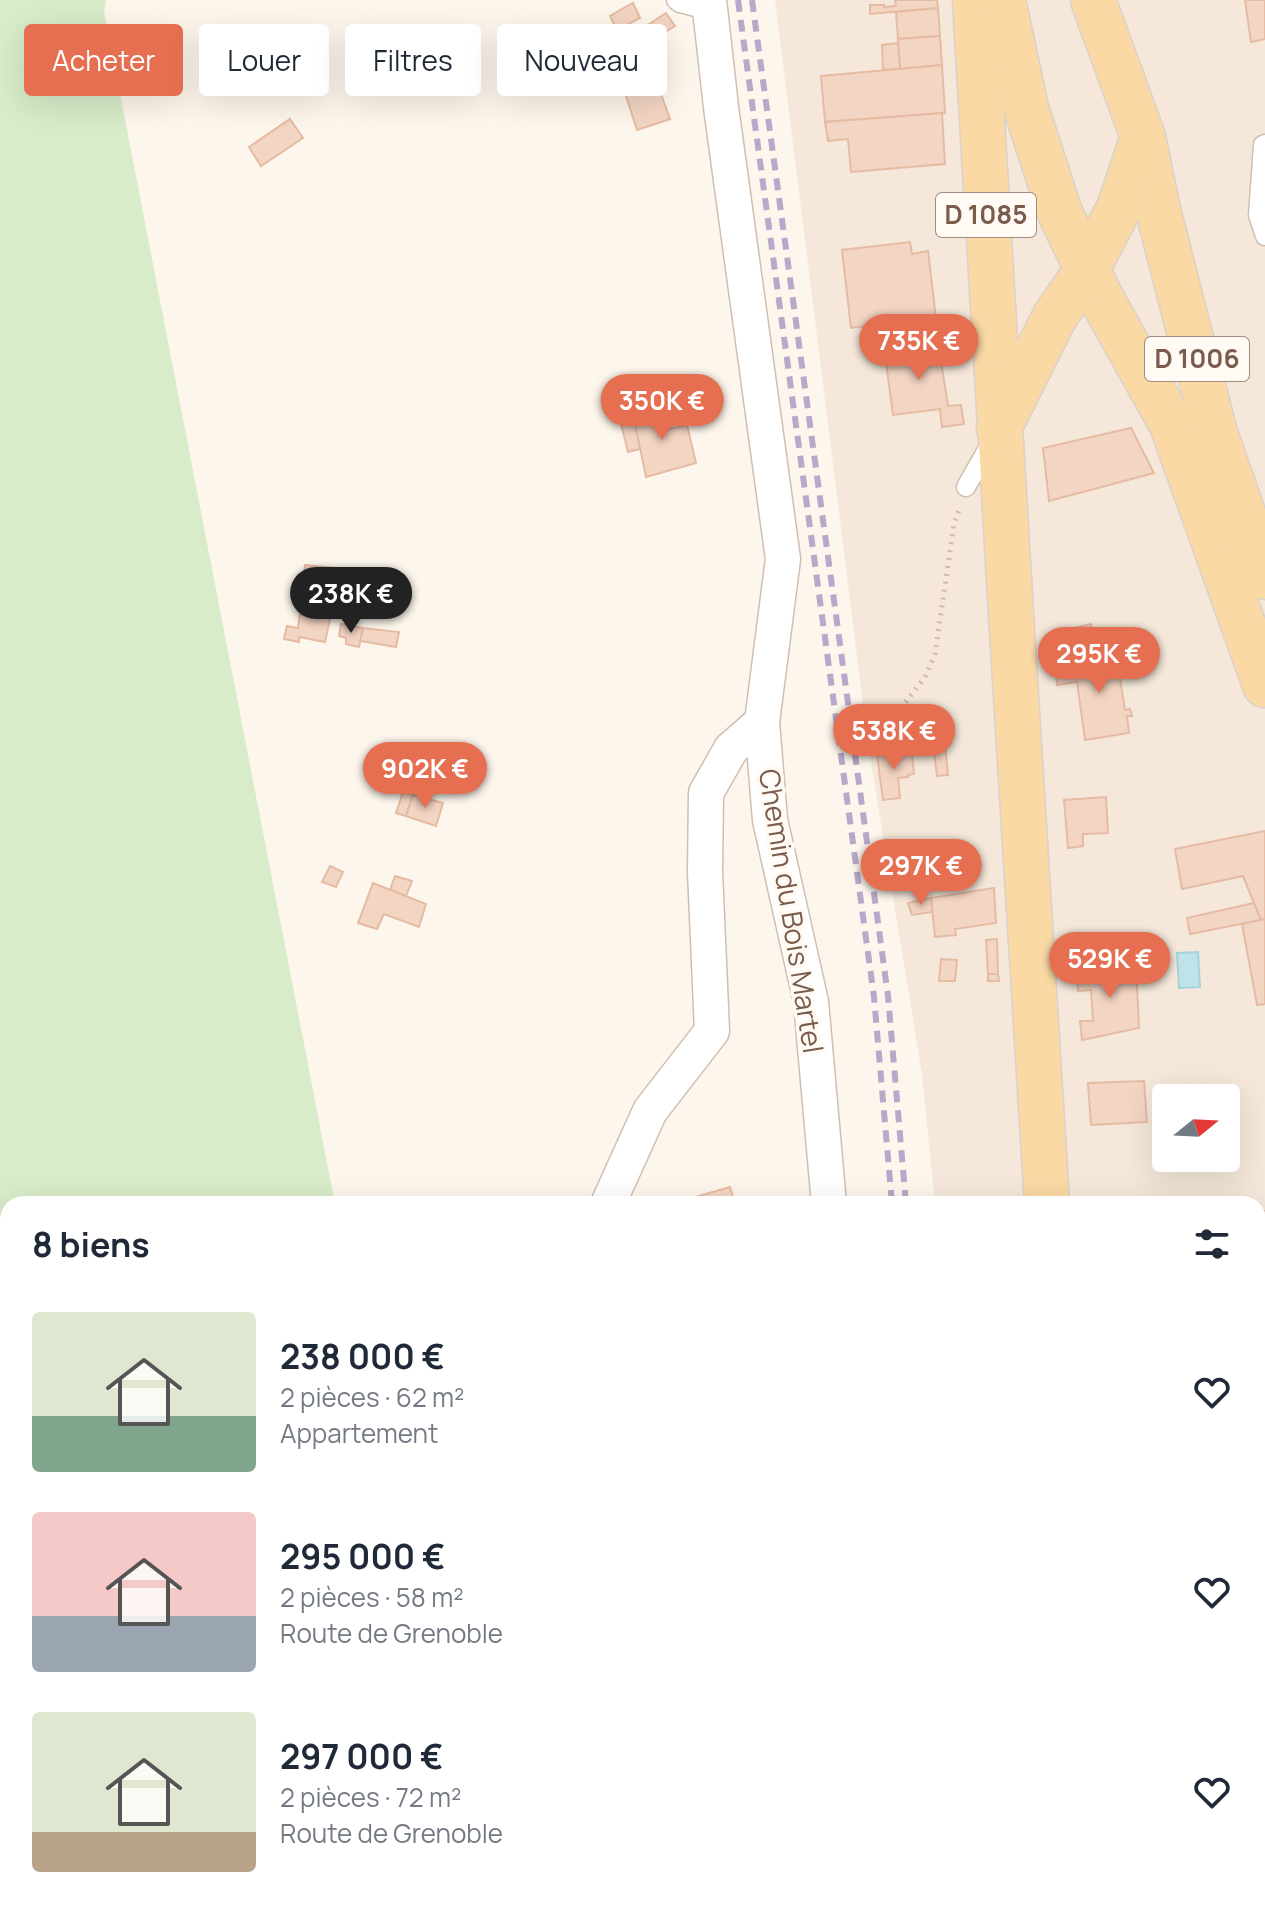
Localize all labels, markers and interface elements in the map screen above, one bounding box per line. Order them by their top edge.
chip: Acheter [24,24,183,96]
chip: Louer [199,24,329,96]
chip: Filtres [345,24,481,96]
chip: Nouveau [497,24,667,96]
road number: D 1085 [936,193,1036,237]
pin: 735K € [854,314,984,382]
text: 735K € [877,322,961,358]
road number: D 1006 [1145,337,1249,381]
pin: 350K € [597,374,727,442]
text: 350K € [619,382,705,418]
pin: 238K € [286,567,416,635]
text: 238K € [308,575,394,611]
pin: 295K € [1034,627,1164,695]
text: 295K € [1056,635,1142,671]
pin: 538K € [829,704,959,772]
text: 538K € [851,712,937,748]
pin: 902K € [360,742,490,810]
text: 902K € [381,750,469,786]
street label: Chemin du Bois Martel [751,766,833,1056]
pin: 297K € [856,839,986,907]
text: 297K € [879,847,963,883]
pin: 529K € [1045,932,1175,1000]
text: 529K € [1067,940,1153,976]
north arrow [1152,1084,1240,1172]
map controls [1152,1084,1240,1172]
text: 8 biens [32,1221,150,1267]
icon: filters [1190,1222,1234,1266]
text: 238 000 € [280,1333,445,1379]
icon: home [96,1344,192,1440]
icon: heart [1190,1370,1234,1414]
text: 2 pièces · 62 m² [280,1379,464,1415]
text: Appartement [280,1415,438,1451]
text: 295 000 € [280,1533,445,1579]
icon: home [96,1544,192,1640]
icon: heart [1190,1570,1234,1614]
text: 2 pièces · 58 m² [280,1579,464,1615]
text: Route de Grenoble [280,1615,503,1651]
text: 297 000 € [280,1733,443,1779]
icon: home [96,1744,192,1840]
icon: heart [1190,1770,1234,1814]
text: 2 pièces · 72 m² [280,1779,461,1815]
text: Route de Grenoble [280,1815,503,1851]

